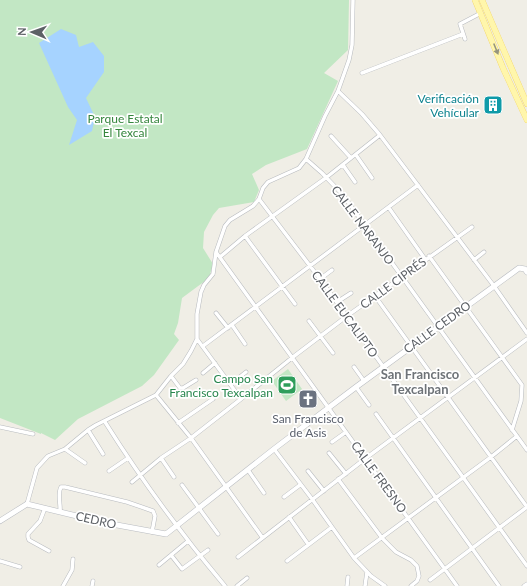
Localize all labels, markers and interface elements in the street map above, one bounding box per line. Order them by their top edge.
north arrow [12,12,52,52]
text: N [15,27,28,36]
one-way arrow [493,44,499,56]
place label: Verificación Vehícular [418,91,480,120]
building icon: Verificación Vehícular [482,94,504,116]
park label: Parque Estatal El Texcal [87,111,163,140]
street label: CALLE NARANJO [328,182,398,268]
street label: CALLE CIPRÉS [357,254,429,312]
street label: CALLE EUCALIPTO [309,268,382,361]
street label: CALLE CEDRO [400,297,474,356]
district label: San Francisco Texcalpan [381,366,460,397]
place label: Campo San Francisco Texcalpan [169,371,273,400]
sports icon: Campo San Francisco Texcalpan [276,374,298,396]
church icon: San Francisco de Asis [297,388,319,410]
place label: San Francisco de Asis [272,411,344,440]
street label: CALLE FRESNO [348,438,410,516]
street label: CEDRO [74,508,118,532]

